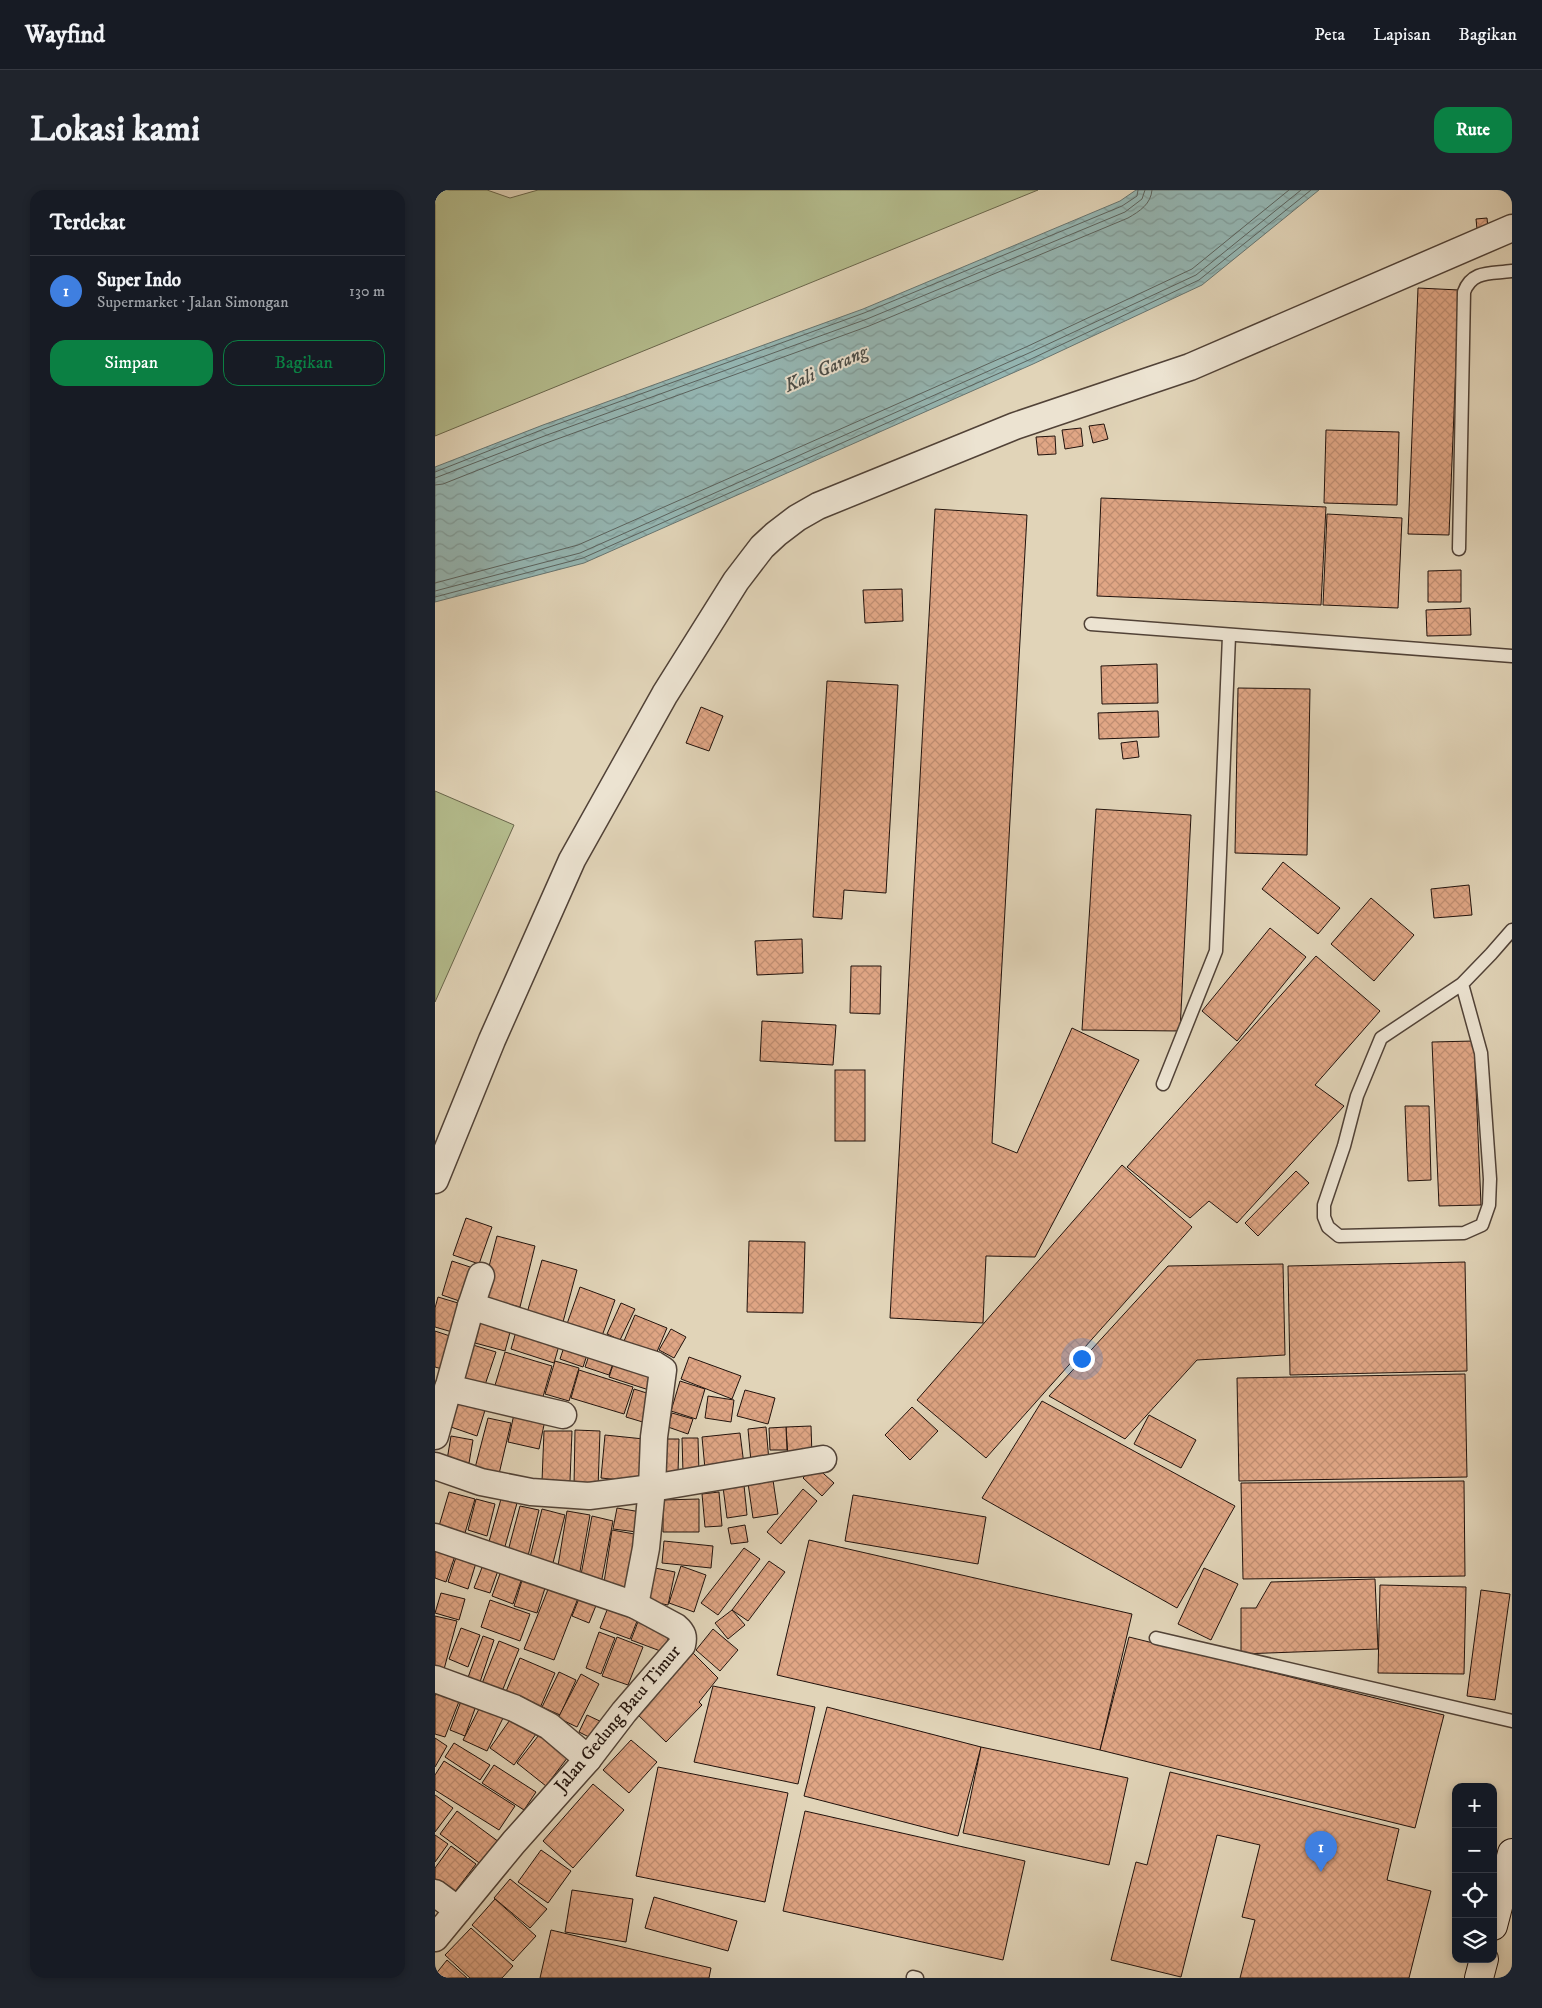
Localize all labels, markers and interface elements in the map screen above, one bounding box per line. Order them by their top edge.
text: Wayfind [25,20,105,50]
text: Peta [1314,24,1345,46]
text: Lapisan [1373,24,1431,46]
text: Bagikan [1459,24,1517,46]
button: Rute [1434,107,1512,153]
text: Lokasi kami [30,108,200,152]
text: Terdekat [50,210,125,236]
text: Super Indo [97,269,181,292]
text: 1 [63,281,69,301]
text: 130 m [349,281,385,301]
text: Supermarket · Jalan Simongan [97,292,288,312]
button: Simpan [50,340,213,386]
button: Bagikan [223,340,385,386]
water label: Kali Garang [780,340,872,398]
your location [1069,1346,1095,1372]
street label: Jalan Gedung Batu Timur [549,1641,686,1798]
map controls [1452,1783,1497,1963]
button: + [1452,1783,1497,1828]
button: − [1452,1828,1497,1873]
pin: 1 [1305,1831,1337,1872]
button: locate [1452,1873,1497,1918]
button: layers [1452,1918,1497,1963]

